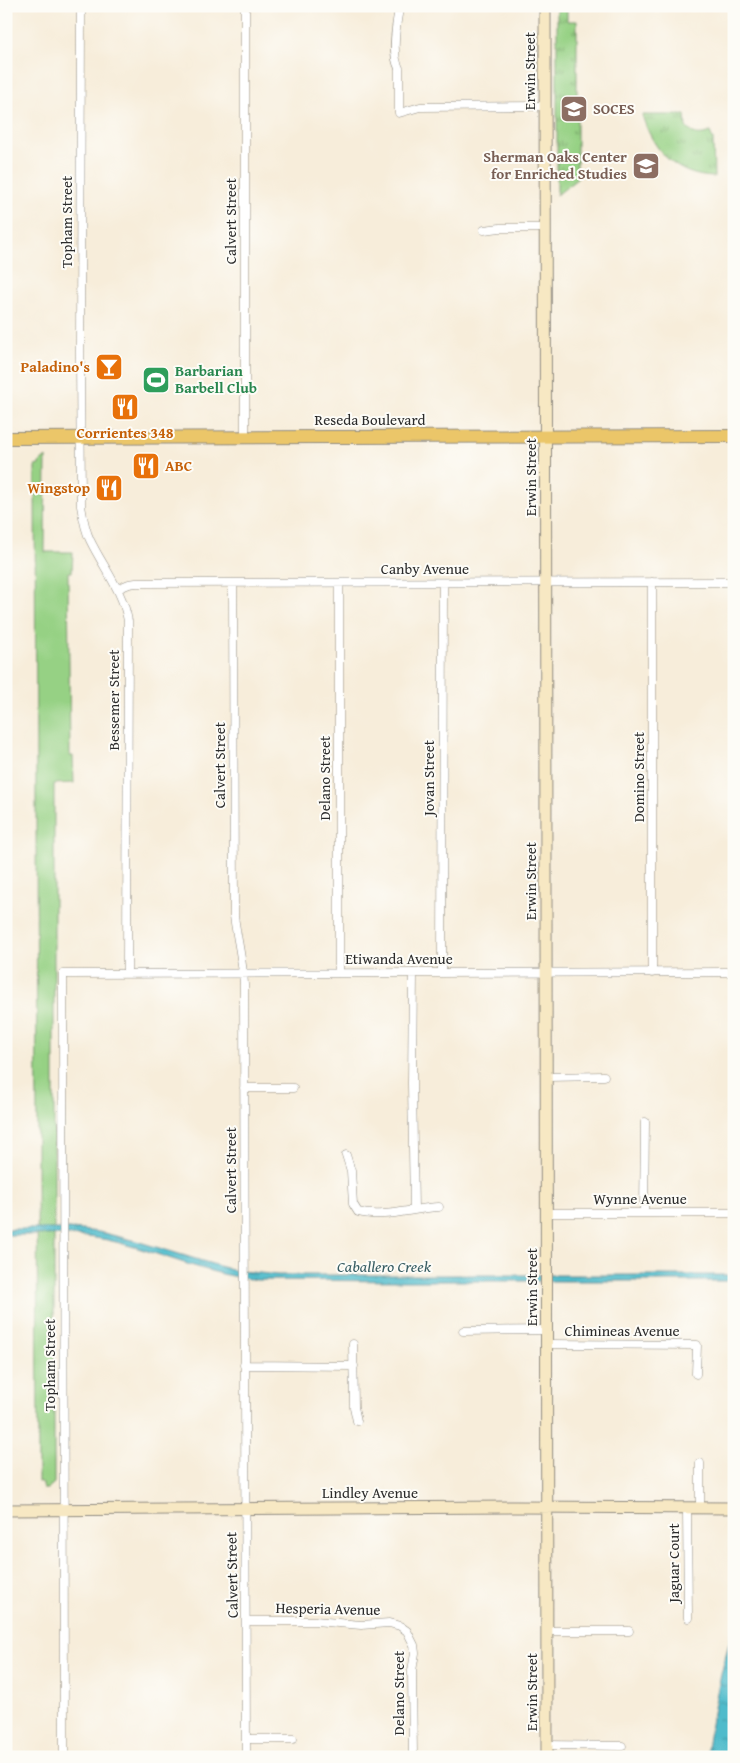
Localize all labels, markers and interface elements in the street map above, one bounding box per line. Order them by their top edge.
street label: Erwin Street [519,31,540,110]
school or university icon: SOCES [559,94,589,124]
place label: SOCES [593,98,635,119]
place label: Sherman Oaks Center for Enriched Studies [483,146,627,184]
school or university icon: Sherman Oaks Center for Enriched Studies [631,151,661,181]
street label: Topham Street [56,175,77,268]
street label: Calvert Street [220,177,241,264]
bar icon: Paladino's [94,352,124,382]
place label: Paladino's [21,356,90,377]
place label: Barbarian Barbell Club [175,360,257,398]
sports icon: Barbarian Barbell Club [141,365,171,395]
restaurant icon: Corrientes 348 [110,392,140,422]
street label: Reseda Boulevard [315,409,425,430]
place label: Corrientes 348 [76,422,174,443]
street label: Erwin Street [520,437,541,516]
restaurant icon: ABC [131,451,161,481]
place label: ABC [165,455,192,476]
restaurant icon: Wingstop [94,473,124,503]
place label: Wingstop [27,477,90,498]
street label: Canby Avenue [381,558,469,579]
street label: Bessemer Street [103,649,124,751]
street label: Calvert Street [209,721,230,808]
street label: Domino Street [628,731,649,822]
street label: Delano Street [314,735,335,820]
street label: Jovan Street [418,739,439,818]
street label: Erwin Street [520,841,541,920]
street label: Etiwanda Avenue [345,948,453,969]
street label: Calvert Street [220,1126,241,1213]
street label: Wynne Avenue [593,1188,687,1209]
street label: Erwin Street [521,1247,542,1326]
water label: Caballero Creek [337,1254,432,1278]
street label: Topham Street [39,1318,60,1411]
street label: Chimineas Avenue [564,1320,680,1341]
street label: Lindley Avenue [322,1482,418,1503]
street label: Jaguar Court [663,1523,684,1605]
street label: Calvert Street [220,1531,243,1618]
street label: Hesperia Avenue [275,1597,381,1620]
street label: Delano Street [388,1650,409,1735]
street label: Erwin Street [521,1652,542,1731]

